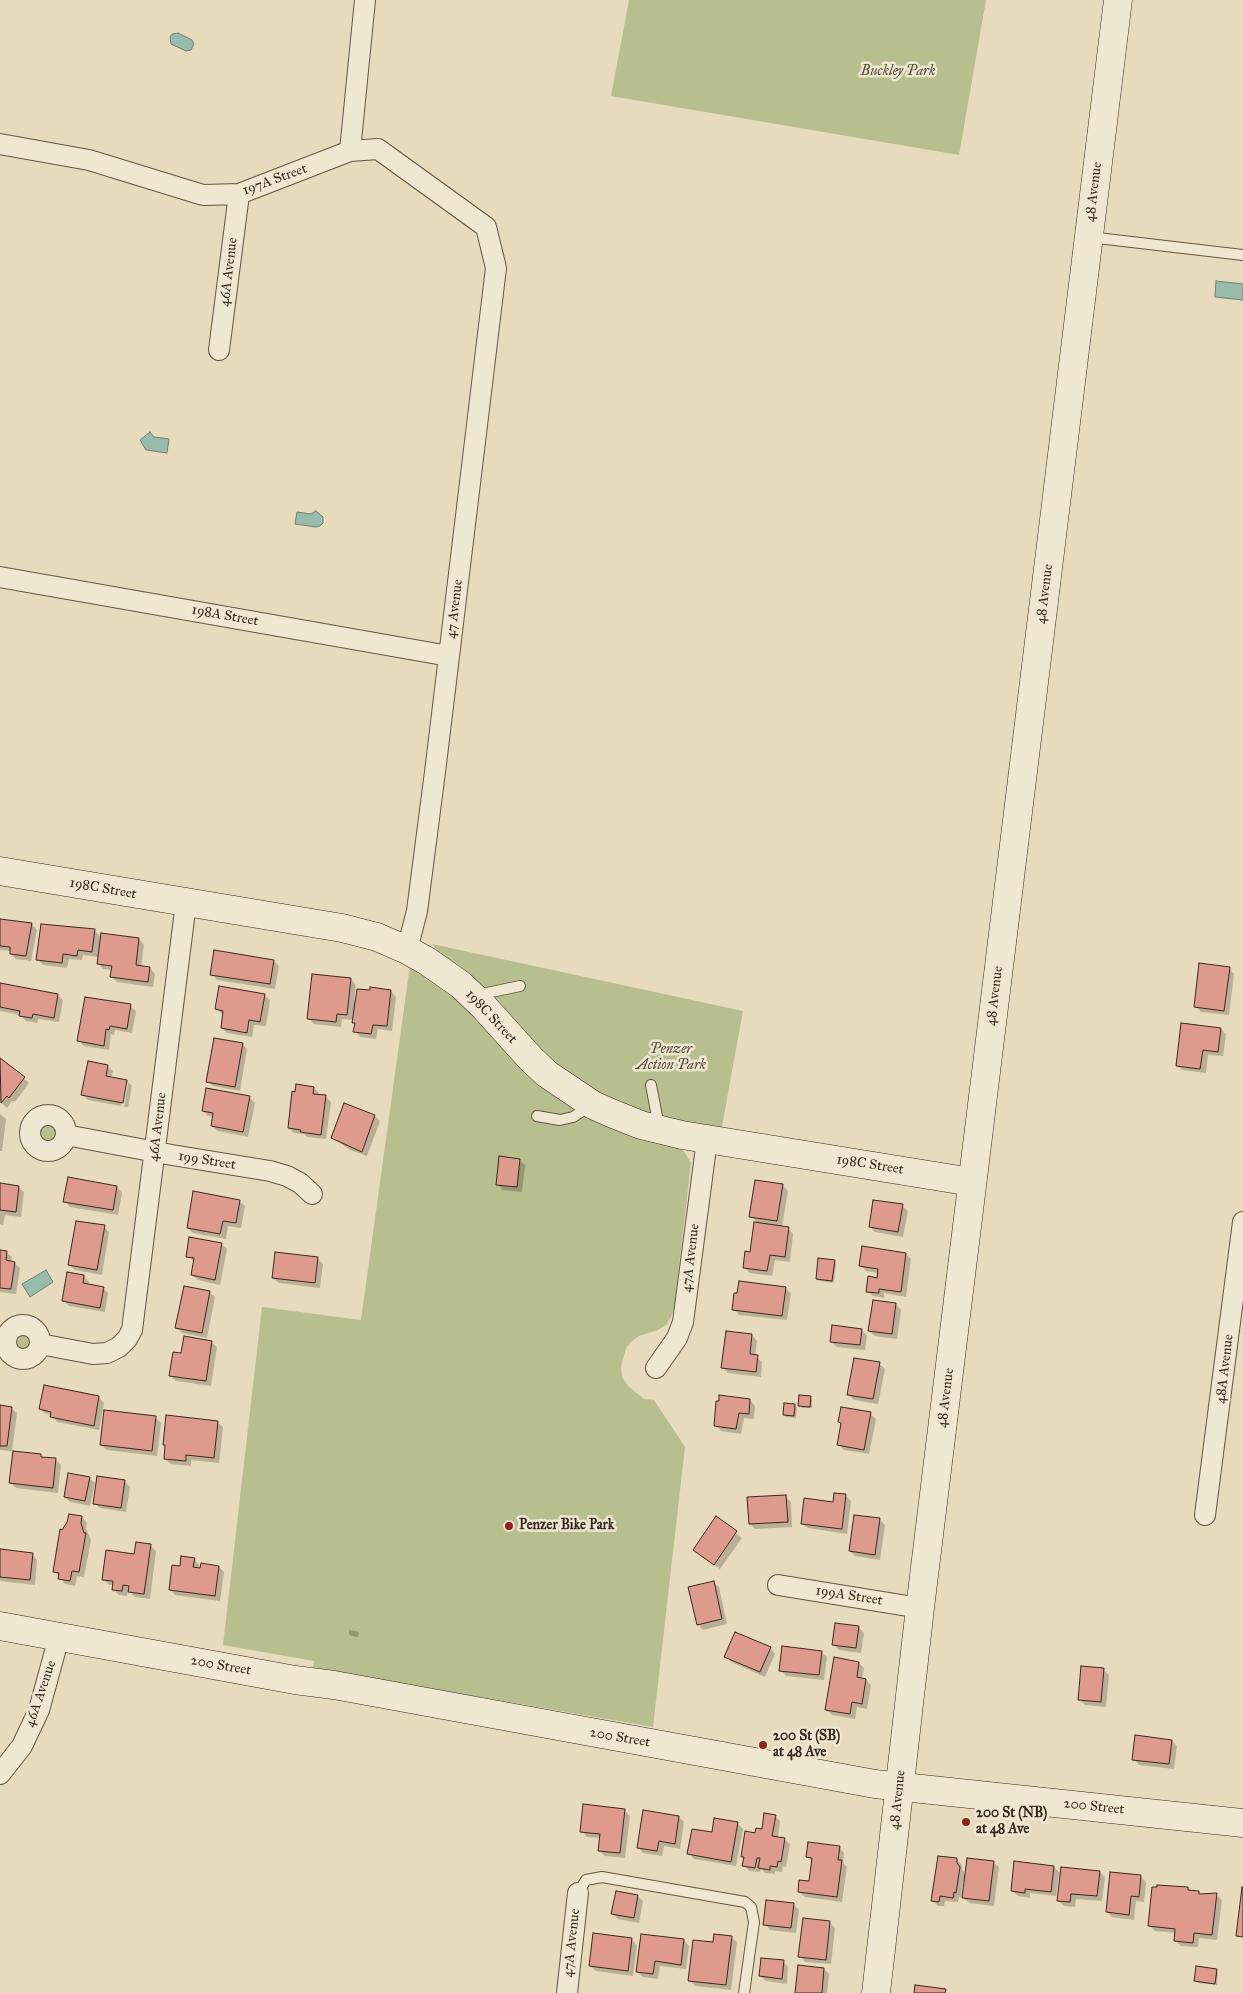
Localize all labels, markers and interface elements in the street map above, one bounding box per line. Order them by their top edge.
park label: Buckley Park [861,64,935,80]
street label: 197A Street [240,161,310,199]
street label: 48 Avenue [1082,161,1106,223]
street label: 46A Avenue [216,237,242,307]
street label: 48 Avenue [1033,563,1057,625]
street label: 47 Avenue [443,578,467,640]
street label: 198A Street [190,602,260,630]
street label: 198C Street [68,875,138,903]
street label: 48 Avenue [983,965,1007,1027]
street label: 198C Street [462,987,520,1047]
park label: Penzer Action Park [636,1042,706,1074]
street label: 46A Avenue [145,1092,171,1162]
street label: 199 Street [177,1148,237,1174]
street label: 198C Street [835,1151,905,1179]
street label: 47A Avenue [678,1223,704,1293]
street label: 48A Avenue [1212,1333,1238,1405]
street label: 48 Avenue [934,1367,958,1429]
place label: Penzer Bike Park [519,1518,614,1534]
marker: Penzer Bike Park [503,1520,515,1532]
street label: 199A Street [814,1582,884,1610]
street label: 200 Street [190,1652,252,1680]
street label: 46A Avenue [22,1658,60,1730]
street label: 200 Street [589,1724,651,1752]
place label: 200 St (SB) at 48 Ave [773,1729,840,1761]
marker: 200 St (SB) at 48 Ave [757,1739,769,1751]
street label: 48 Avenue [886,1769,910,1831]
street label: 200 Street [1063,1795,1125,1819]
place label: 200 St (NB) at 48 Ave [976,1806,1047,1838]
marker: 200 St (NB) at 48 Ave [960,1816,972,1828]
street label: 47A Avenue [560,1908,584,1978]

